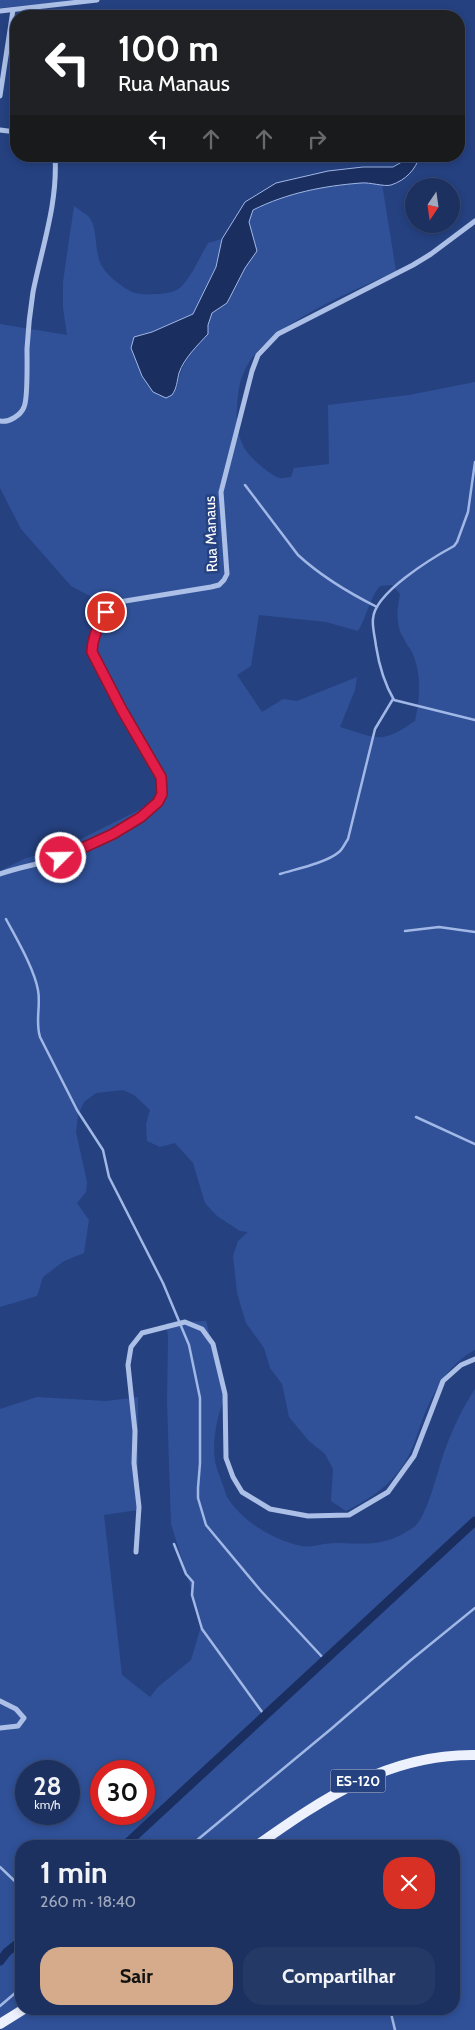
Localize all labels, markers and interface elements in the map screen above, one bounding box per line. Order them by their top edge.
text: 100 m [118,27,219,70]
icon: left [35,30,100,95]
text: Rua Manaus [118,70,230,97]
icon: left [144,125,172,153]
icon: ahead [197,125,225,153]
icon: ahead [250,125,278,153]
icon: right [303,125,331,153]
north arrow [405,178,460,232]
map controls [405,178,460,233]
street label: Rua Manaus [201,496,221,572]
pin [85,591,127,633]
icon: arrive [92,598,120,626]
position arrow [34,831,86,883]
speed limit sign: 30 [90,1760,155,1825]
road number: ES-120 [330,1770,386,1792]
text: 28 [33,1771,62,1801]
text: km/h [34,1797,61,1812]
text: 1 min [40,1854,108,1891]
button: close [383,1857,435,1909]
text: 260 m · 18:40 [40,1892,136,1911]
button: Sair [40,1947,233,2005]
button: Compartilhar [243,1947,435,2005]

